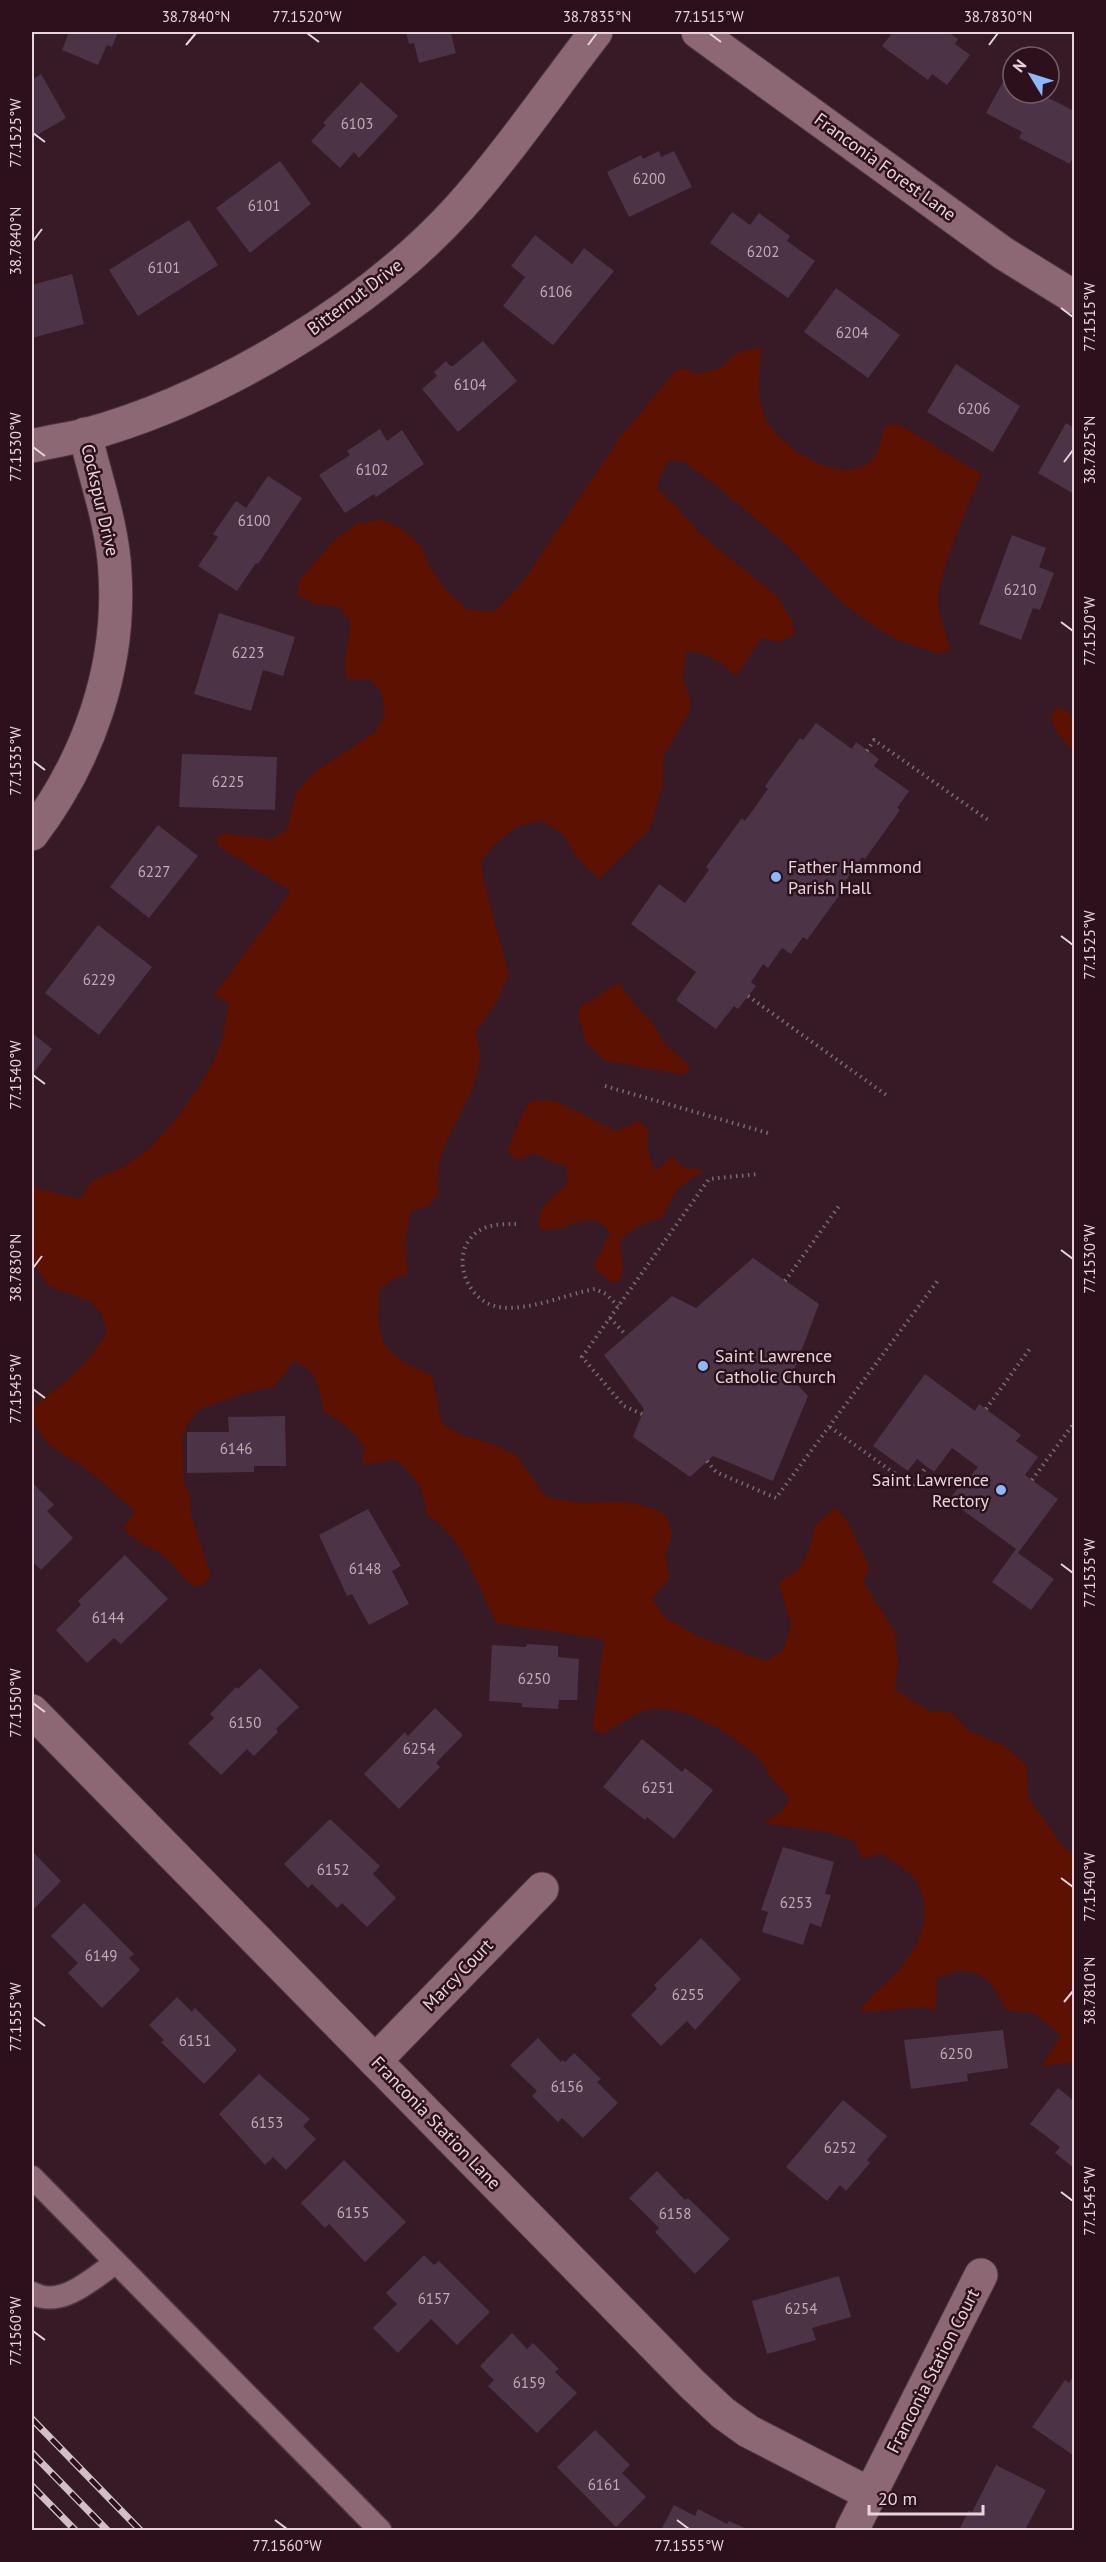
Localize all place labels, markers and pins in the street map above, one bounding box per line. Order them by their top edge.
place label: Father Hammond Parish Hall [788,855,922,899]
marker: Father Hammond Parish Hall [769,870,783,884]
place label: Saint Lawrence Catholic Church [715,1344,836,1388]
marker: Saint Lawrence Catholic Church [696,1359,710,1373]
place label: Saint Lawrence Rectory [872,1468,990,1512]
marker: Saint Lawrence Rectory [994,1483,1008,1497]

